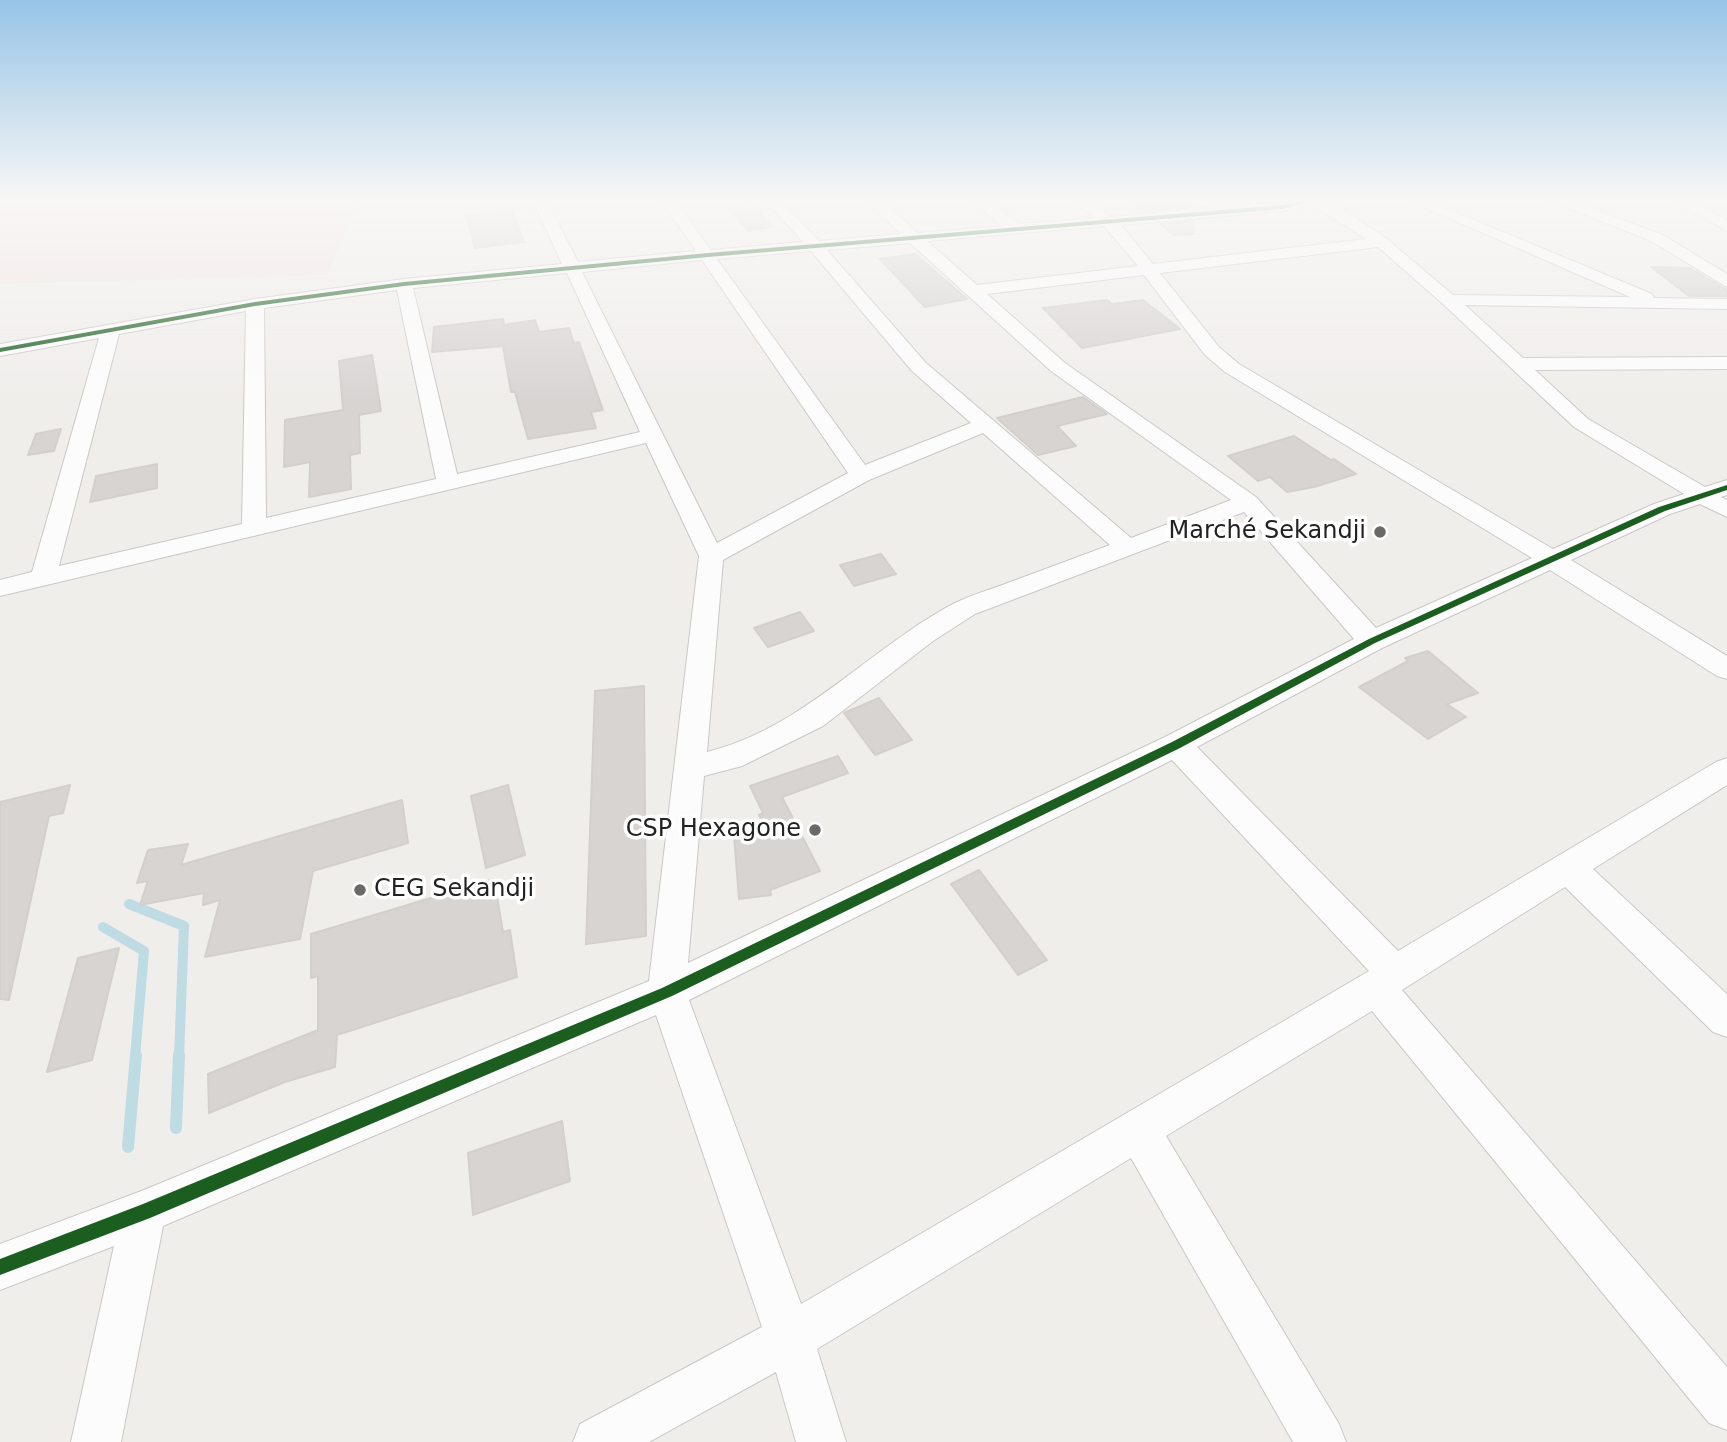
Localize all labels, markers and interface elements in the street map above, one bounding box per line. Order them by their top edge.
place label: Marché Sekandji [1168,518,1366,546]
marker: Marché Sekandji [1372,524,1388,540]
place label: CSP Hexagone [626,816,801,844]
marker: CSP Hexagone [807,822,823,838]
place label: CEG Sekandji [374,876,534,904]
marker: CEG Sekandji [352,882,368,898]

